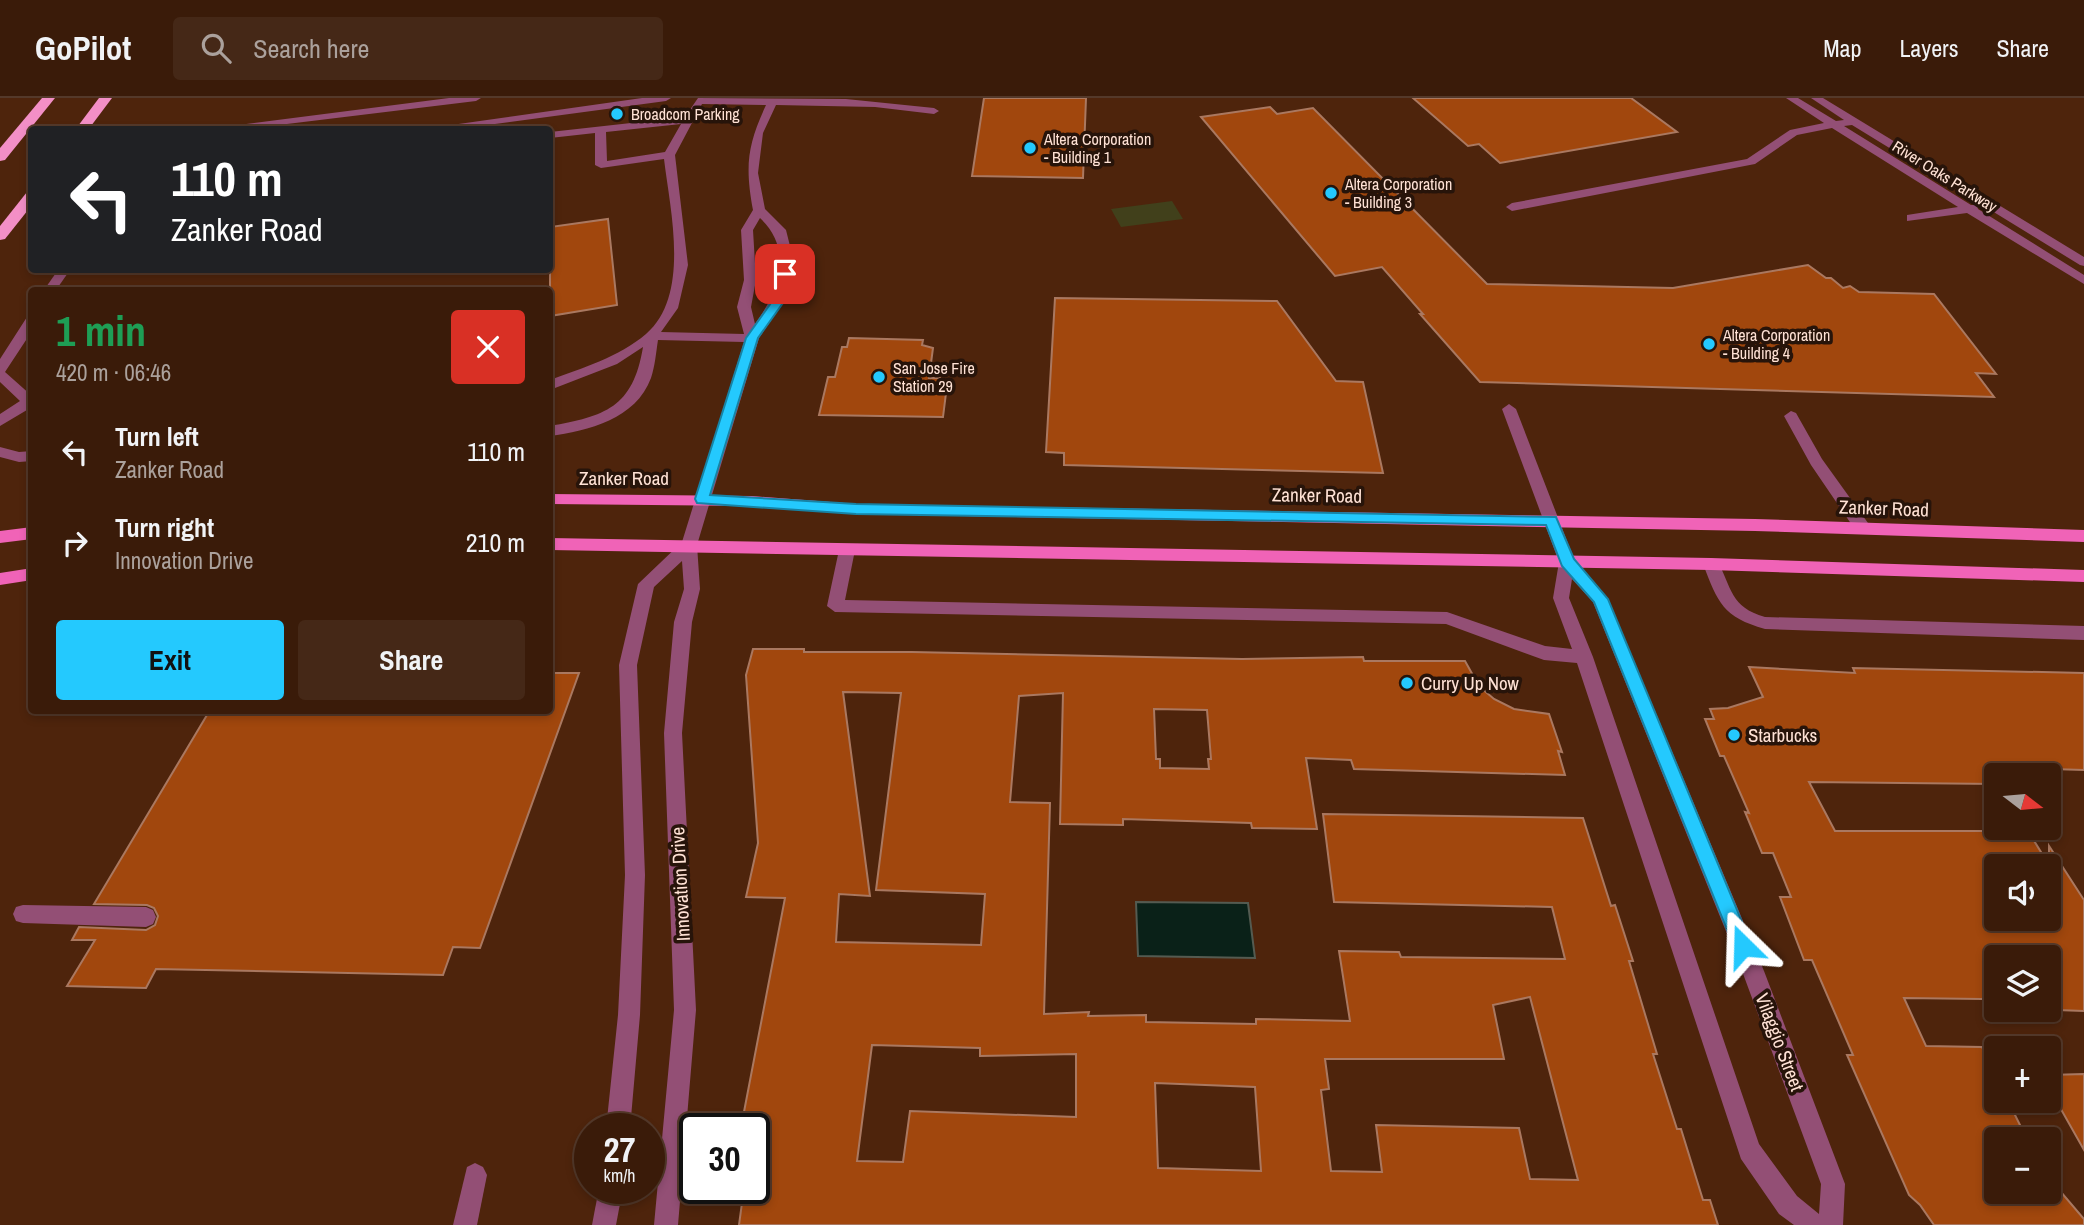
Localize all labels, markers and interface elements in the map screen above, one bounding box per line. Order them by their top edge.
search box [173,17,663,80]
text: GoPilot [35,26,131,70]
icon: search [197,29,235,67]
text: Search here [253,31,369,66]
text: Map [1823,32,1861,64]
text: Layers [1899,32,1958,64]
text: Share [1996,32,2049,64]
place label: Broadcom Parking [631,103,740,125]
marker: Broadcom Parking [609,106,625,122]
place label: Altera Corporation - Building 1 [1043,128,1151,168]
street label: River Oaks Parkway [1888,135,2002,217]
marker: Altera Corporation - Building 1 [1022,140,1038,156]
text: 110 m [171,145,283,211]
icon: left [56,154,147,245]
place label: Altera Corporation - Building 3 [1344,173,1452,213]
marker: Altera Corporation - Building 3 [1323,185,1339,201]
text: Zanker Road [171,208,323,251]
pin [755,244,815,304]
icon: arrive [766,255,804,293]
text: 1 min [56,303,146,359]
button: close [451,310,525,384]
place label: Altera Corporation - Building 4 [1722,324,1830,364]
marker: Altera Corporation - Building 4 [1701,336,1717,352]
text: 420 m · 06:46 [56,357,171,388]
place label: San Jose Fire Station 29 [893,357,975,397]
marker: San Jose Fire Station 29 [871,369,887,385]
text: Turn left [115,419,199,454]
icon: left [56,433,94,471]
text: 110 m [467,434,525,469]
text: Zanker Road [115,454,224,485]
street label: Zanker Road [579,465,669,491]
street label: Zanker Road [1272,481,1362,509]
street label: Zanker Road [1839,493,1929,523]
text: Turn right [115,510,214,545]
icon: right [56,524,94,562]
text: 210 m [466,525,525,560]
text: Innovation Drive [115,545,253,576]
button: Exit [56,620,284,700]
button: Share [298,620,525,700]
place label: Curry Up Now [1421,670,1520,696]
marker: Curry Up Now [1399,675,1415,691]
place label: Starbucks [1748,722,1817,748]
marker: Starbucks [1726,727,1742,743]
north arrow [1984,763,2062,840]
map controls [1984,763,2061,1204]
street label: Innovation Drive [664,826,696,942]
button: sound [1984,854,2061,931]
position arrow [1706,909,1780,983]
button: layers [1984,945,2061,1022]
street label: Vilaggio Street [1749,989,1811,1095]
button: + [1984,1036,2061,1113]
speed limit sign: 30 [679,1113,770,1204]
text: 27 [604,1126,635,1173]
button: − [1984,1127,2061,1204]
text: km/h [604,1163,636,1188]

